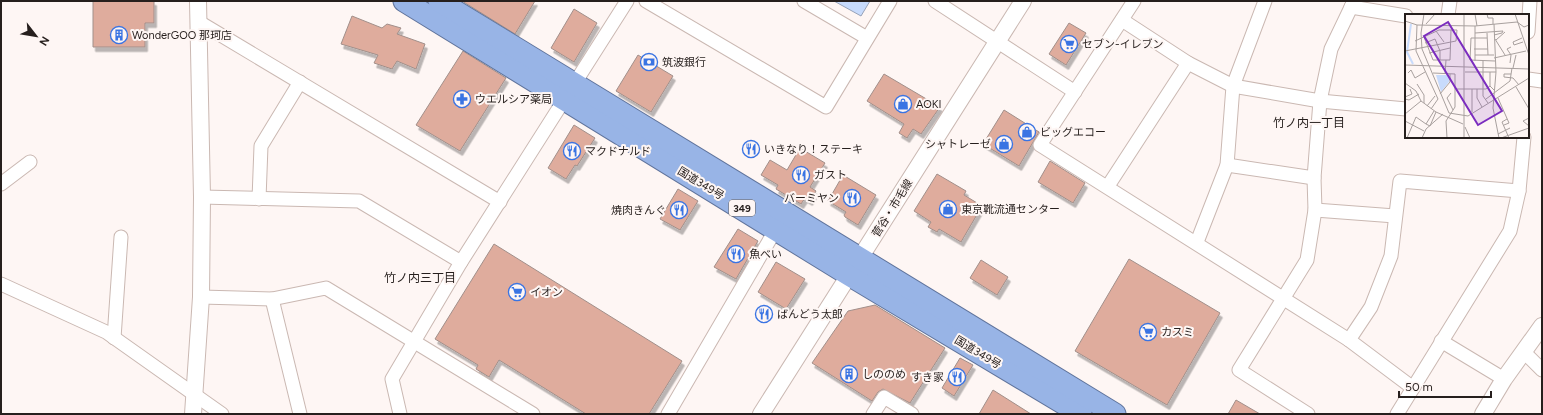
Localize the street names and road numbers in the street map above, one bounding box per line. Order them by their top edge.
street label: 国道349号 [675,164,726,202]
street label: 菅谷・市毛線 [869,177,915,240]
road number: 349 [729,200,755,216]
street label: 国道349号 [952,333,1003,371]

